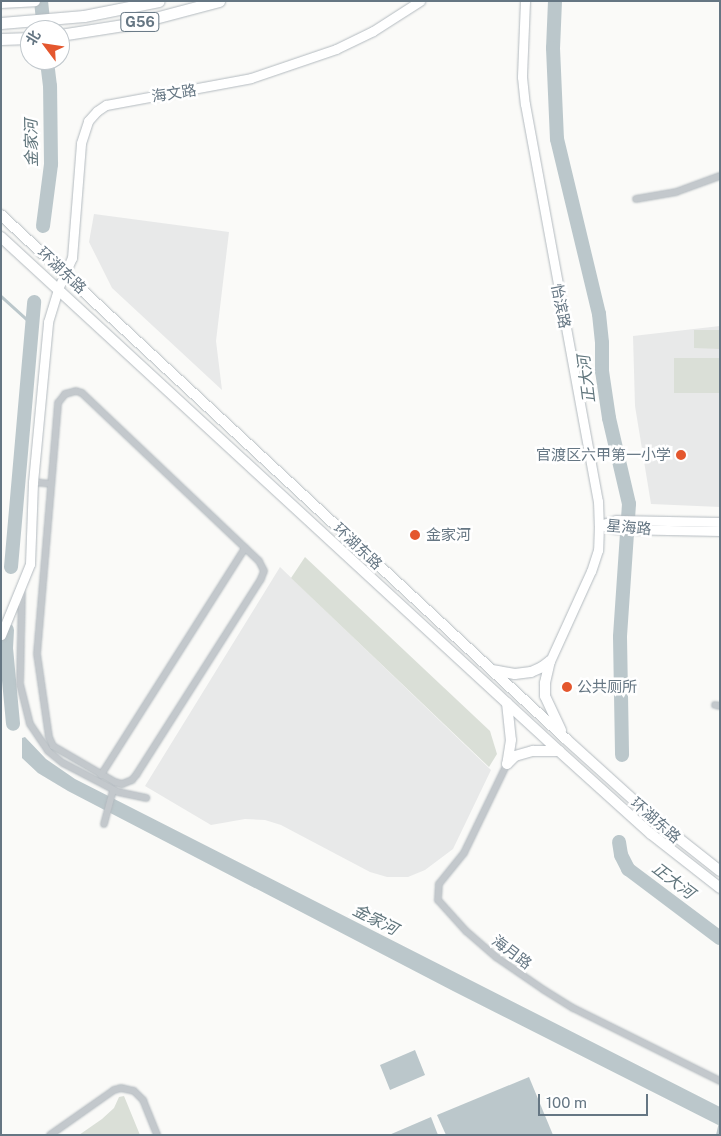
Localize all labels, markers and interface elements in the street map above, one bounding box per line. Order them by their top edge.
road number: G56 [120,11,160,34]
north arrow [20,20,70,70]
text: 北 [23,28,43,48]
street label: 海文路 [150,81,198,105]
water label: 金家河 [22,119,42,167]
street label: 环湖东路 [34,243,90,297]
street label: 怡滨路 [548,282,574,330]
water label: 正大河 [575,354,599,404]
place label: 官渡区六甲第一小学 [536,446,671,464]
marker: 官渡区六甲第一小学 [675,449,687,461]
street label: 星海路 [606,516,652,538]
street label: 环湖东路 [330,519,386,573]
place label: 金家河 [426,526,471,544]
marker: 金家河 [408,528,422,542]
place label: 公共厕所 [577,678,637,696]
marker: 公共厕所 [561,681,573,693]
street label: 环湖东路 [627,794,685,846]
water label: 正大河 [648,859,698,903]
water label: 金家河 [349,901,401,939]
street label: 海月路 [489,931,535,973]
scale bar [541,1084,651,1116]
text: 100 m [546,1094,587,1111]

